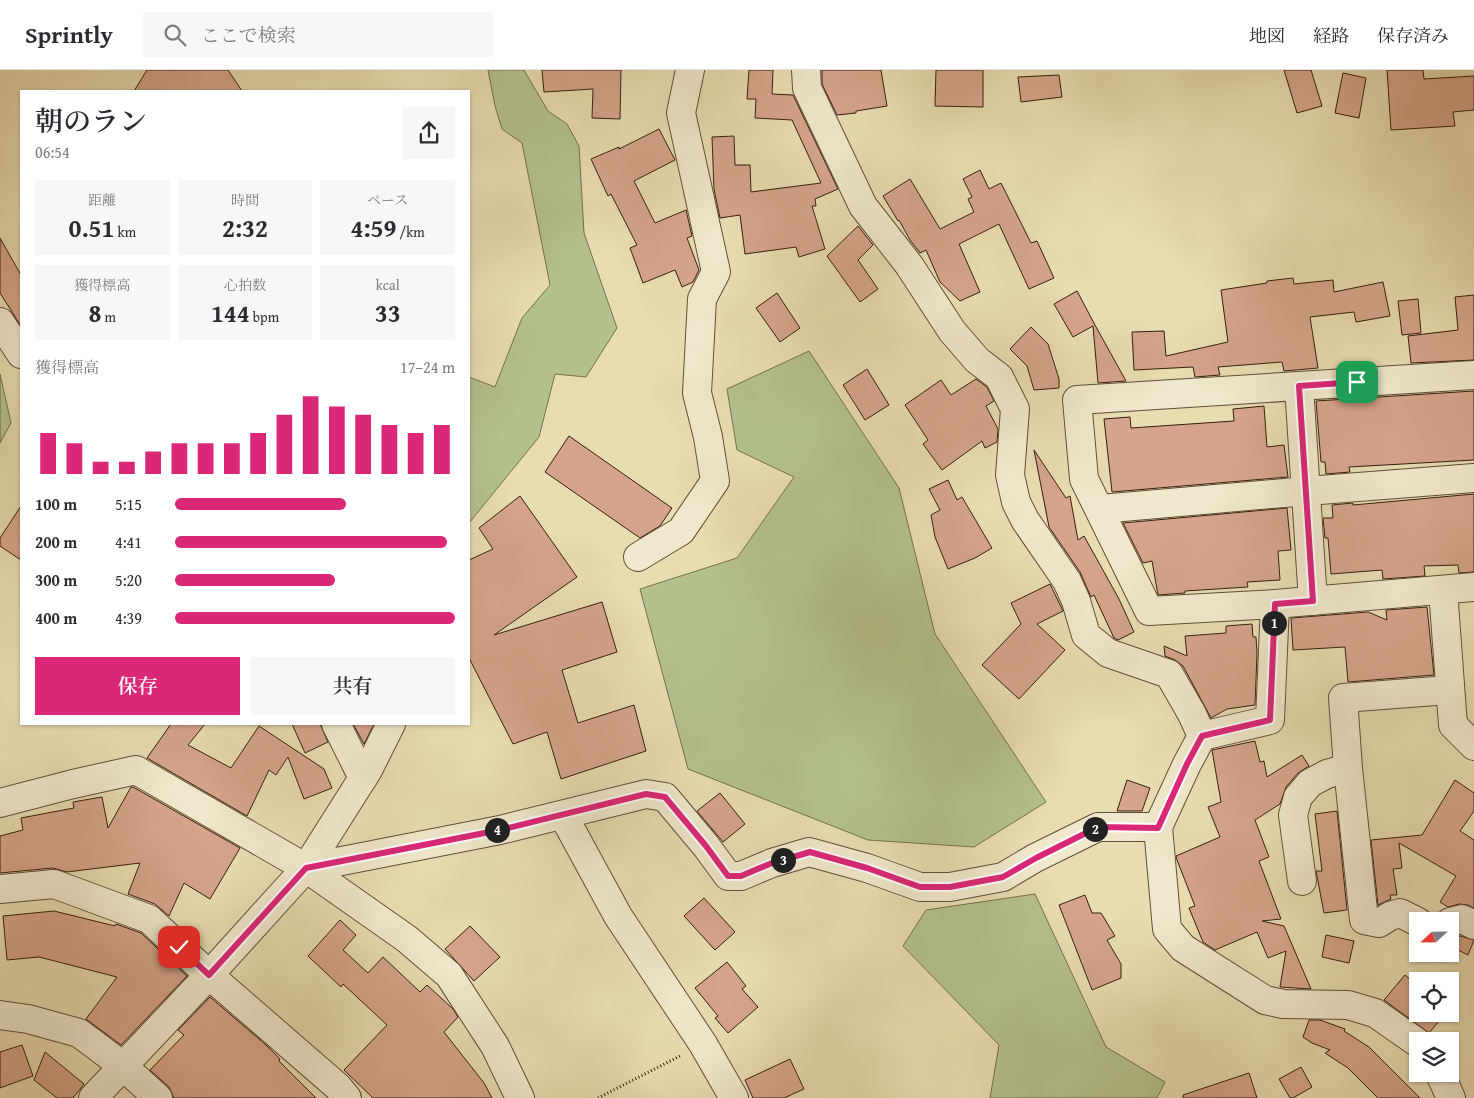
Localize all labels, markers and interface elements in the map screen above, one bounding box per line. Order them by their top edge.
search box [143,12,493,57]
text: Sprintly [25,17,113,52]
icon: search [161,21,189,49]
text: ここで検索 [201,21,296,49]
text: 地図 [1249,22,1285,49]
text: 経路 [1313,22,1349,49]
text: 保存済み [1377,22,1449,49]
text: 朝のラン [35,100,147,141]
button: share [403,107,455,159]
text: 06:54 [35,140,70,164]
text: 距離 [88,190,116,210]
text: 時間 [231,190,259,210]
text: ペース [367,190,408,210]
text: 0.51 [69,210,114,246]
text: 2:32 [222,210,268,246]
text: 4:59 [351,210,397,246]
text: km [114,222,136,242]
text: /km [397,222,425,242]
text: 獲得標高 [74,275,130,295]
text: 心拍数 [224,275,266,295]
text: kcal [376,275,400,295]
text: 8 [89,295,102,331]
text: 144 [211,295,250,331]
text: 33 [375,295,401,331]
text: m [102,307,116,327]
text: bpm [250,307,279,327]
text: 獲得標高 [35,355,99,379]
text: 17–24 m [400,355,455,379]
pin [1336,361,1378,403]
icon: arrive [1343,368,1371,396]
text: 100 m [35,492,77,516]
text: 5:15 [115,492,142,516]
text: 200 m [35,530,77,554]
text: 4:41 [115,530,142,554]
text: 300 m [35,568,77,592]
text: 5:20 [115,568,142,592]
text: 400 m [35,606,77,630]
text: 4:39 [115,606,142,630]
pin: 1 [1262,610,1286,636]
text: 1 [1271,613,1278,633]
button: 保存 [35,657,240,715]
button: 共有 [250,657,455,715]
pin: 2 [1082,816,1108,842]
pin: 4 [484,818,510,842]
text: 2 [1092,819,1099,839]
text: 4 [494,820,501,840]
pin: 3 [770,848,796,872]
text: 3 [780,850,787,870]
north arrow [1409,912,1459,962]
map controls [1409,912,1459,1082]
pin [158,926,200,968]
icon: check [165,933,193,961]
button: locate [1409,972,1459,1022]
button: layers [1409,1032,1459,1082]

